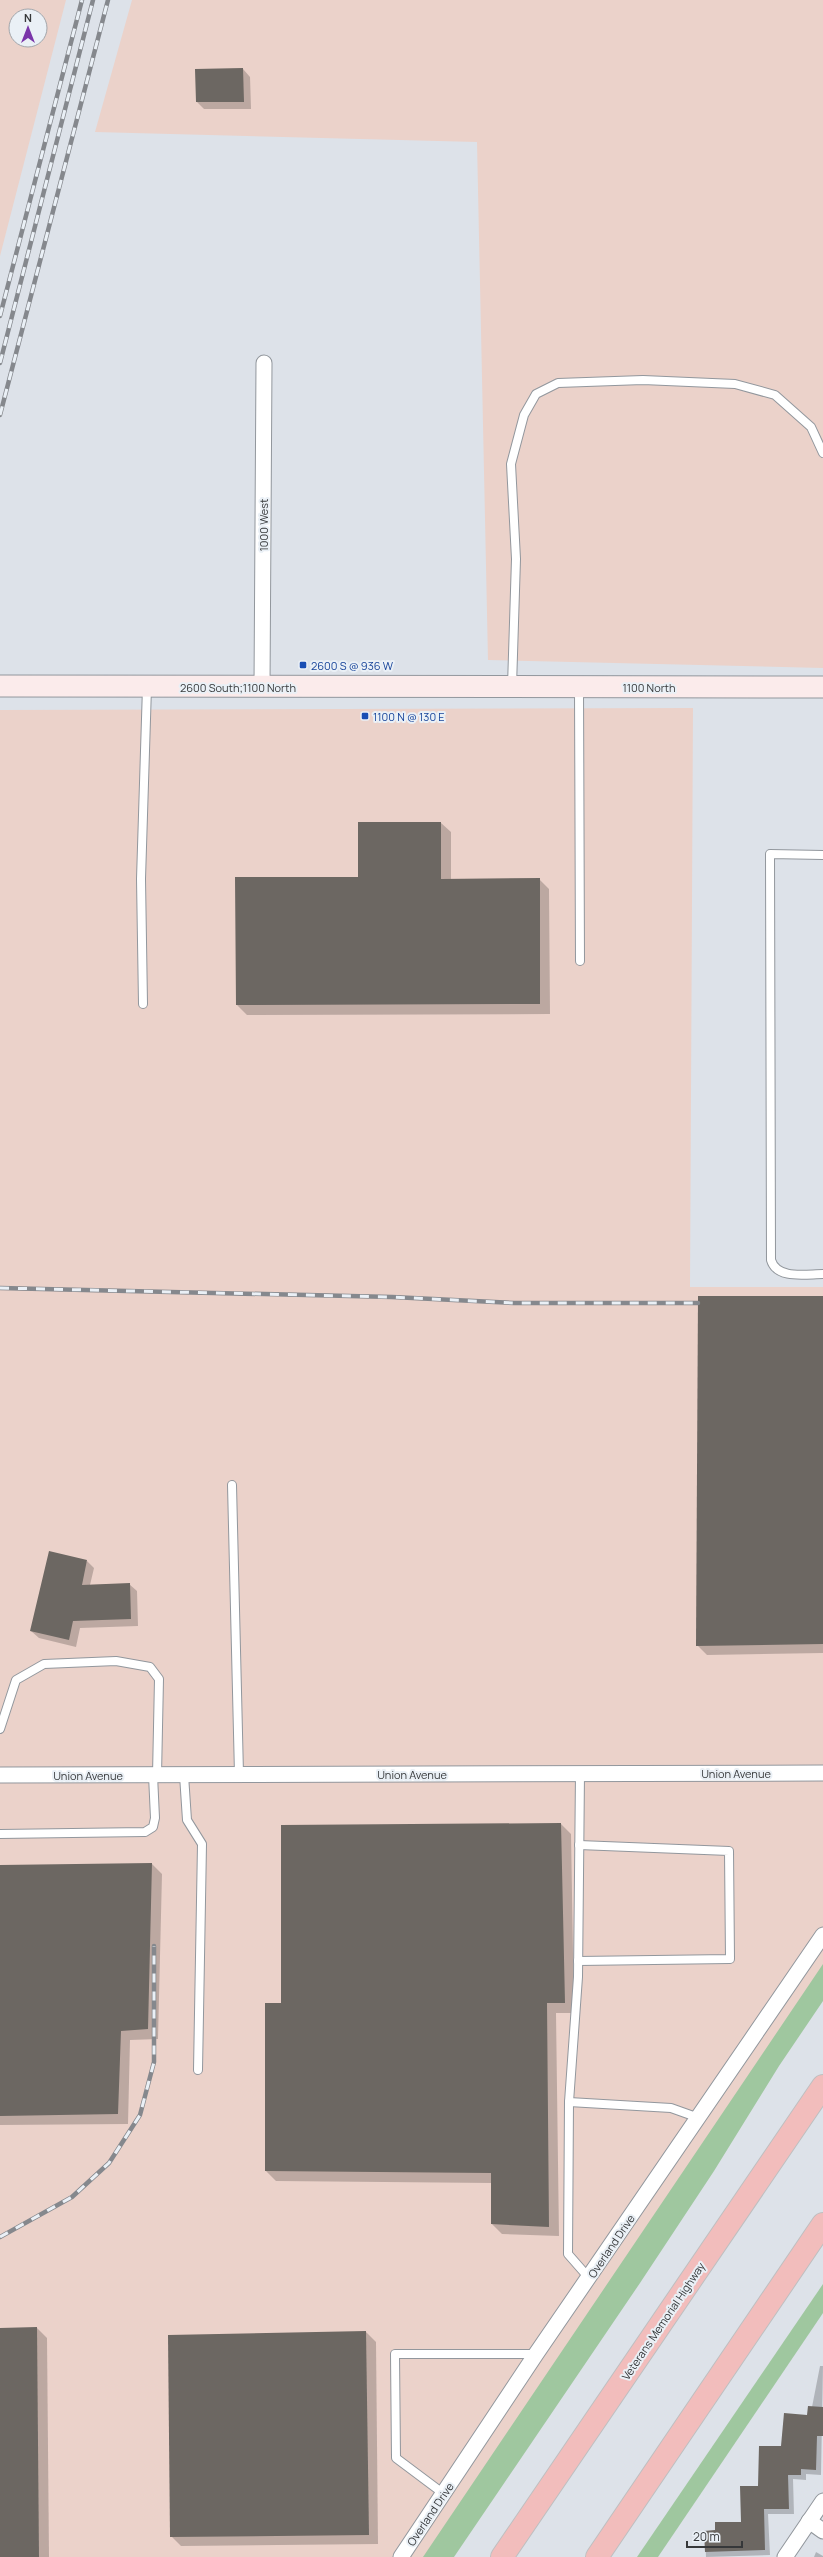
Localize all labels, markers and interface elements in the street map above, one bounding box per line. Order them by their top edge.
north arrow [8,8,48,48]
text: N [24,10,32,25]
street label: 1000 West [256,499,271,551]
place label: 2600 S @ 936 W [311,658,394,673]
marker: 2600 S @ 936 W [298,660,308,670]
street label: 2600 South;1100 North [180,680,296,695]
street label: 1100 North [622,680,676,695]
place label: 1100 N @ 130 E [373,709,445,724]
marker: 1100 N @ 130 E [360,711,370,721]
street label: Union Avenue [701,1766,771,1781]
street label: Union Avenue [377,1767,447,1782]
street label: Union Avenue [53,1768,123,1783]
street label: Overland Drive [584,2211,638,2281]
street label: Veterans Memorial Highway [618,2259,708,2383]
street label: Overland Drive [403,2479,457,2549]
scale bar [687,2523,742,2549]
text: 20 m [693,2528,720,2545]

